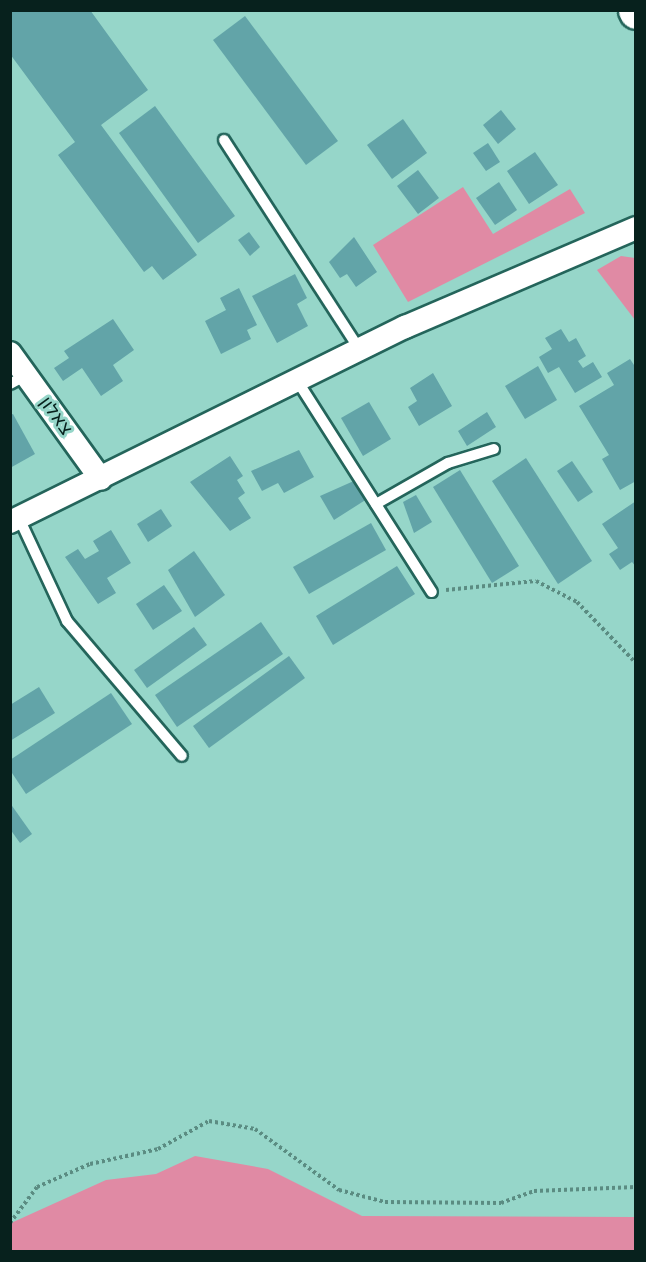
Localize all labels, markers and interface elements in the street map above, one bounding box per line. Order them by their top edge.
street label: צאלון [35,393,77,439]

